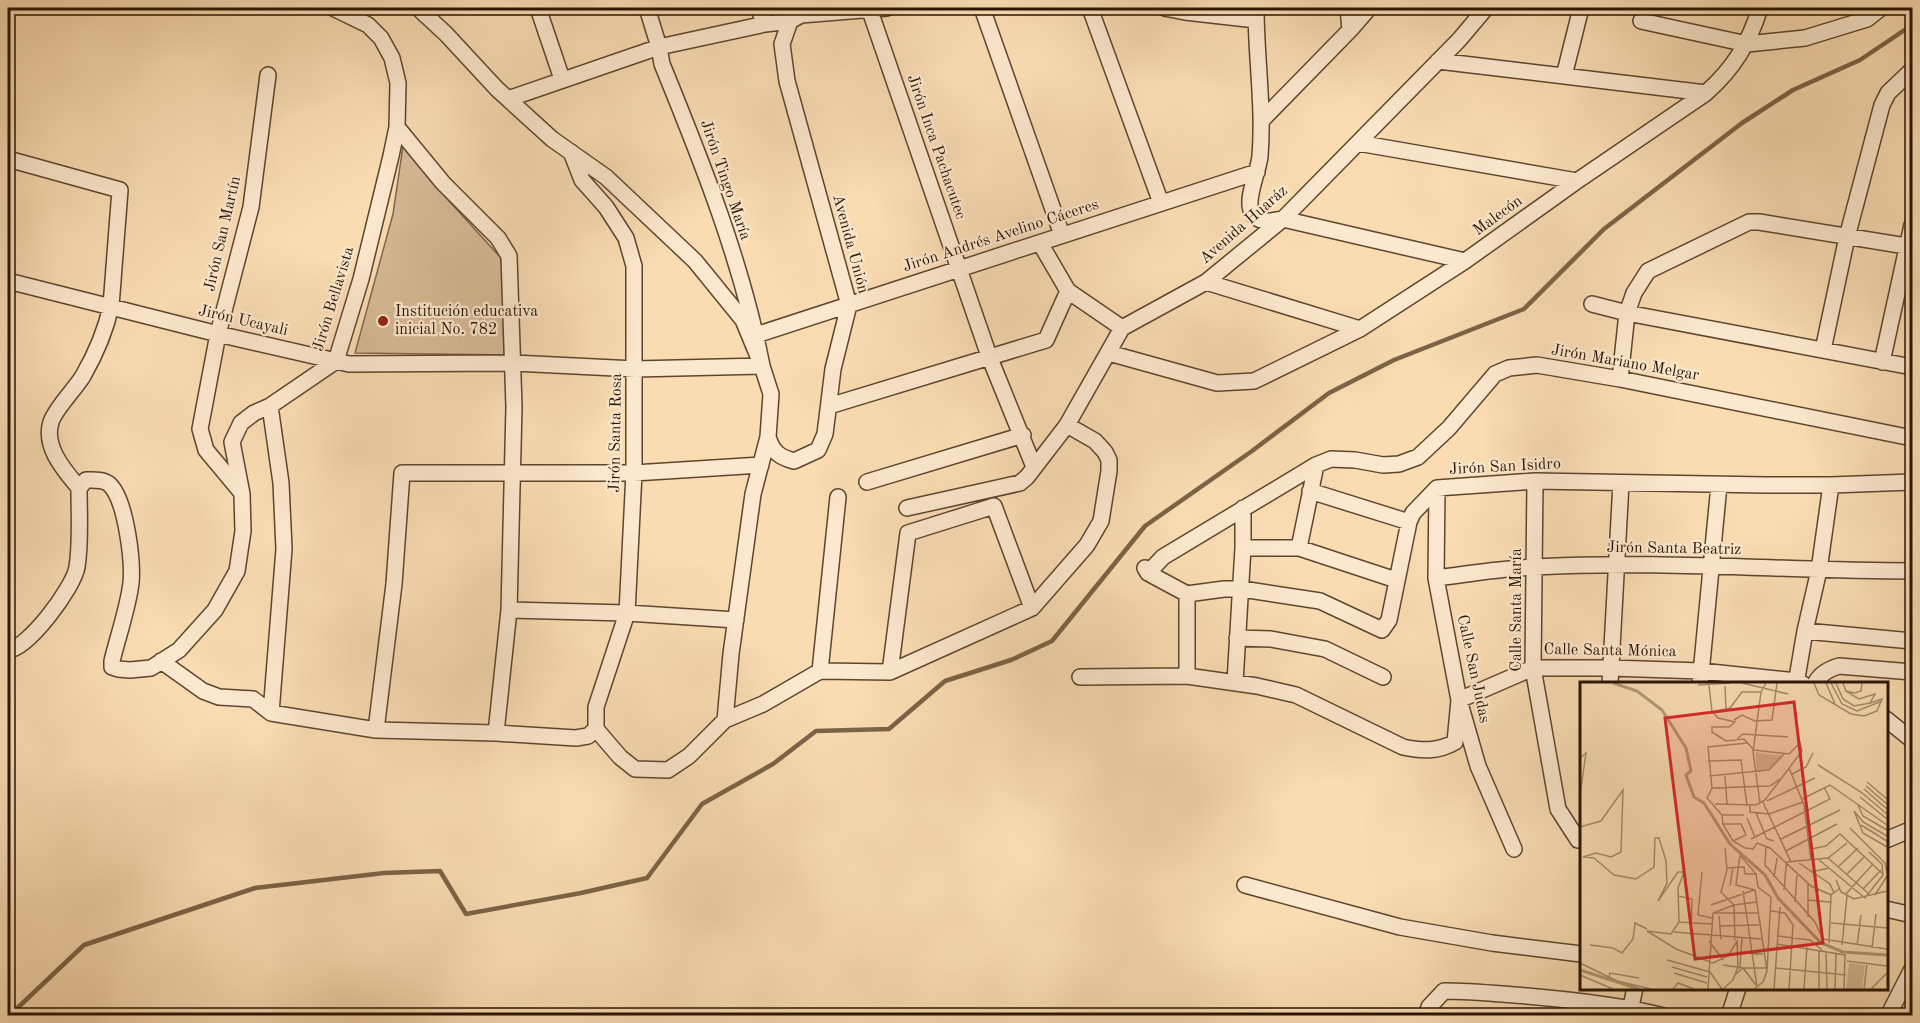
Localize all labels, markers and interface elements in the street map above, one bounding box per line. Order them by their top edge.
street label: Jirón Inca Pachacutec [904,73,968,221]
street label: Jirón Tingo María [697,118,753,242]
street label: Jirón San Martín [202,174,244,293]
street label: Avenida Huaráz [1197,183,1291,267]
street label: Avenida Unión [829,193,871,296]
street label: Malecón [1470,193,1526,239]
street label: Jirón Andrés Avelino Cáceres [901,197,1101,275]
street label: Jirón Bellavista [311,245,358,353]
street label: Jirón Ucayali [197,303,289,339]
place label: Institución educativa inicial No. 782 [395,304,538,338]
marker: Institución educativa inicial No. 782 [376,314,390,328]
street label: Jirón Mariano Melgar [1550,342,1701,384]
street label: Jirón Santa Rosa [607,373,625,493]
street label: Jirón San Isidro [1449,456,1561,478]
street label: Jirón Santa Beatriz [1606,540,1742,558]
street label: Calle Santa María [1509,548,1525,672]
street label: Calle San Judas [1454,613,1492,725]
street label: Calle Santa Mónica [1543,642,1677,660]
inset map [1580,682,1887,990]

